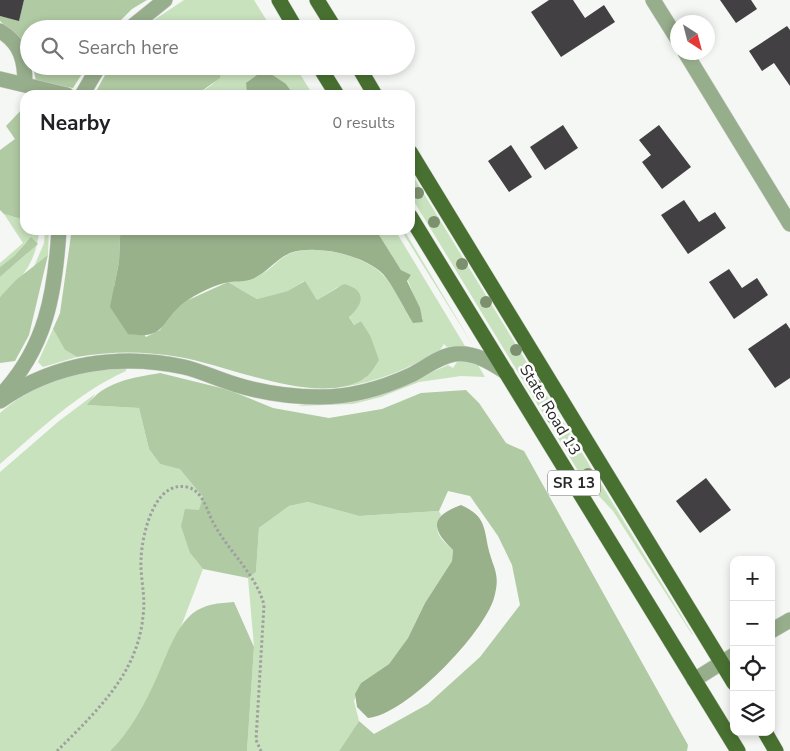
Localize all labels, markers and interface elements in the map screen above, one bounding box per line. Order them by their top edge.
north arrow [670,15,715,60]
search box [20,20,415,75]
icon: search [38,34,66,62]
text: Search here [78,35,179,61]
text: Nearby [40,109,110,137]
text: 0 results [333,112,395,134]
street label: State Road 13 [514,360,586,460]
road number: SR 13 [548,470,600,496]
map controls [730,556,775,736]
button: + [730,556,775,601]
button: − [730,601,775,646]
button: locate [730,646,775,691]
button: layers [730,691,775,736]

